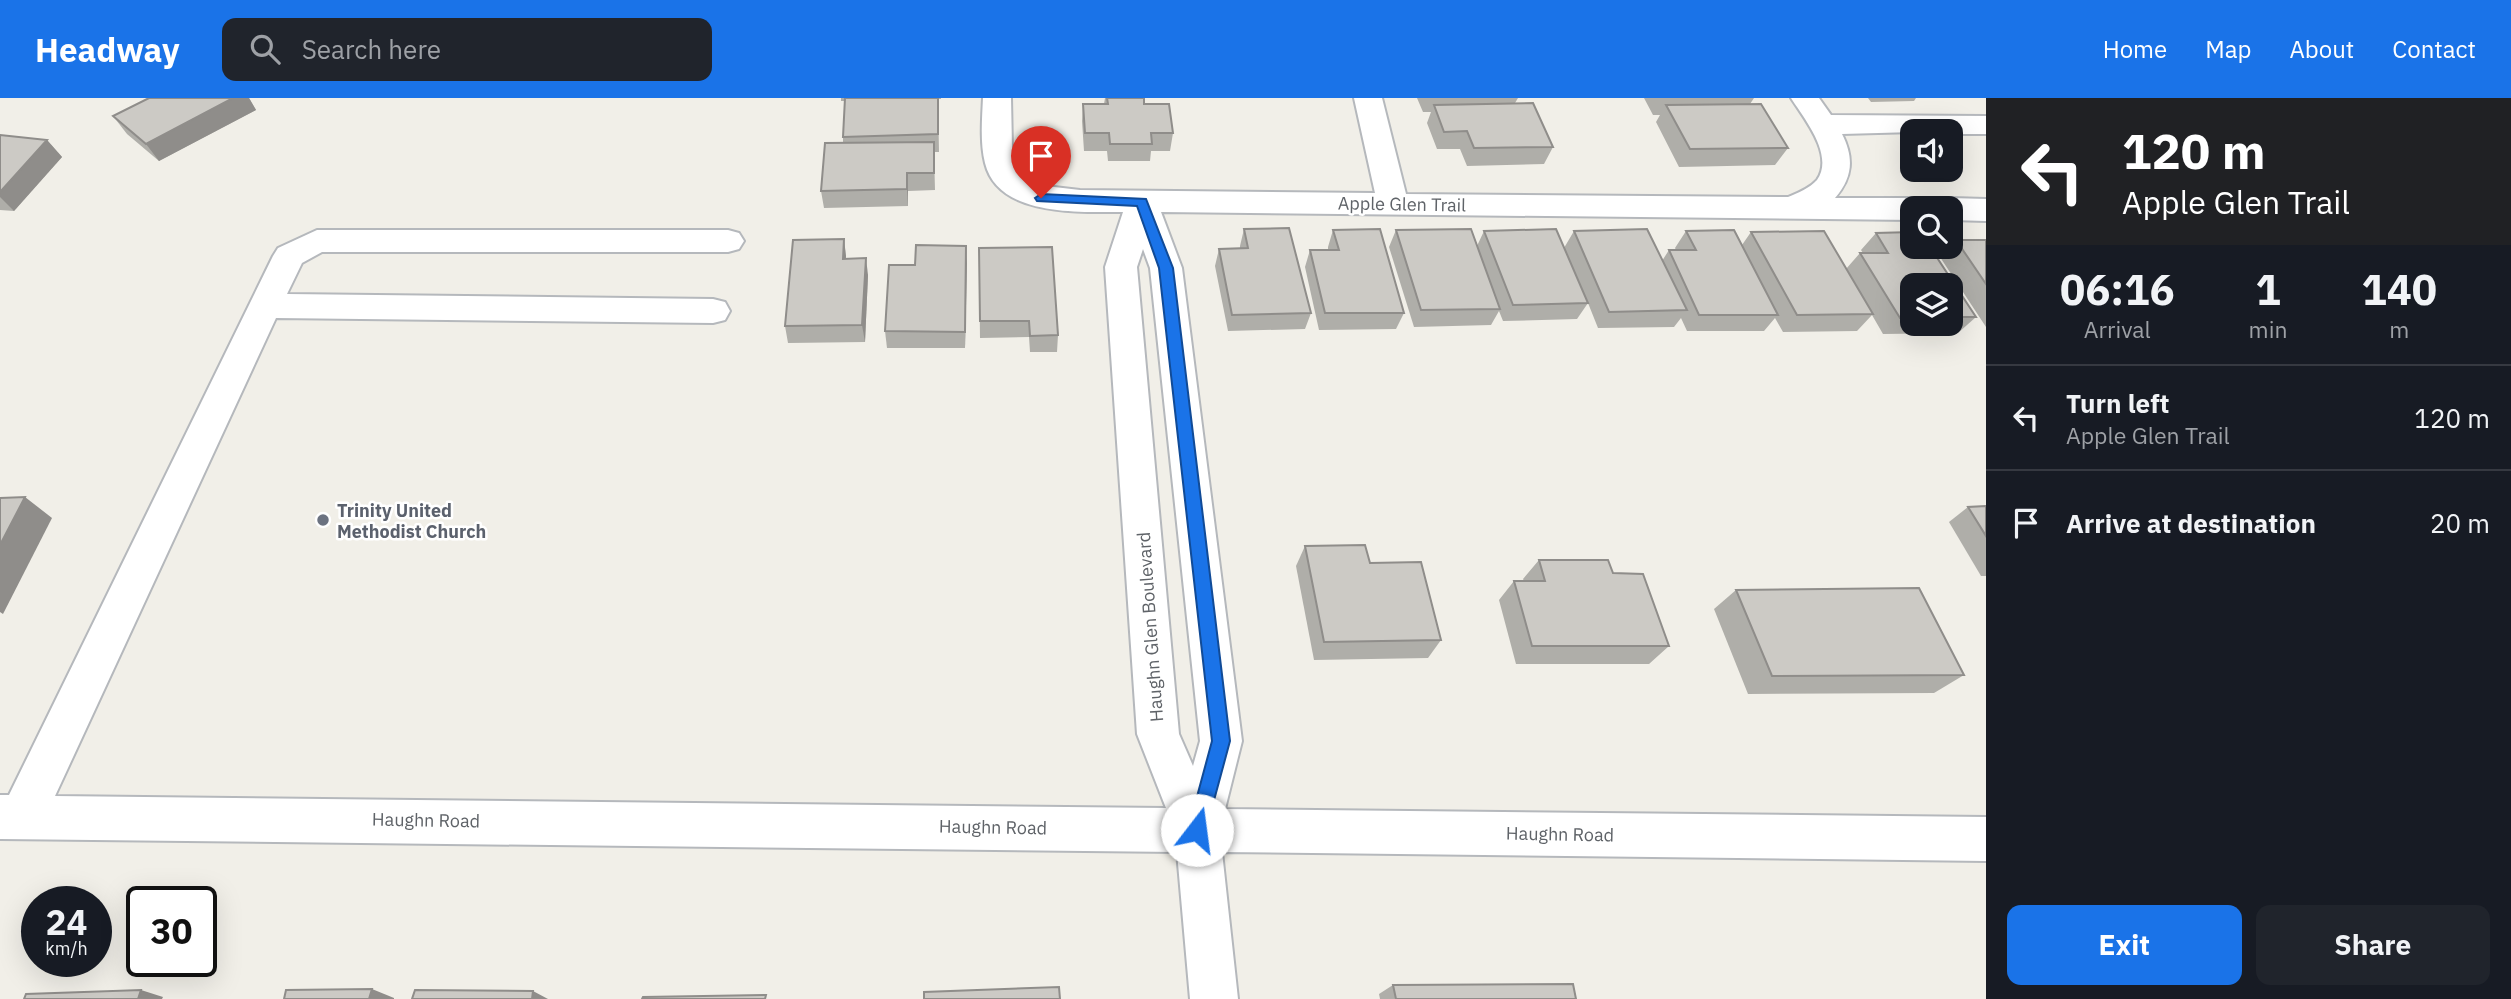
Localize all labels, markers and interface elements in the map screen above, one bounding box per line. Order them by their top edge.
search box [222,18,712,81]
text: Headway [35,28,180,71]
icon: search [246,30,284,68]
text: Search here [302,32,441,66]
text: Home [2103,33,2167,65]
text: Map [2205,33,2251,65]
text: About [2289,33,2354,65]
text: Contact [2392,33,2476,65]
map controls [1900,119,1963,336]
button: sound [1900,119,1963,182]
text: 120 m [2122,119,2266,182]
pin [1011,126,1071,198]
icon: left [2007,126,2098,217]
icon: arrive [1022,137,1060,175]
text: Apple Glen Trail [2122,181,2350,223]
street label: Apple Glen Trail [1338,191,1466,217]
button: search [1900,196,1963,259]
text: 06:16 [2060,262,2175,317]
text: 1 [2255,262,2281,317]
text: 140 [2361,262,2437,317]
button: layers [1900,273,1963,336]
text: Arrival [2084,314,2151,344]
text: min [2249,314,2287,344]
text: m [2389,314,2409,344]
text: Turn left [2066,386,2169,420]
icon: left [2007,399,2045,437]
text: 120 m [2414,401,2490,435]
text: Apple Glen Trail [2066,420,2230,450]
place label: Trinity United Methodist Church [337,499,486,543]
icon: arrive [2007,504,2045,542]
text: Arrive at destination [2066,506,2316,540]
text: 20 m [2430,506,2490,540]
marker: Trinity United Methodist Church [315,512,331,528]
street label: Haughn Glen Boulevard [1132,531,1168,723]
position arrow [1160,793,1234,867]
street label: Haughn Road [372,808,480,832]
street label: Haughn Road [939,815,1047,839]
street label: Haughn Road [1506,822,1614,846]
speed limit sign: 30 [126,886,217,977]
text: 24 [45,899,88,945]
button: Exit [2007,905,2242,985]
button: Share [2256,905,2490,985]
text: km/h [45,937,88,960]

